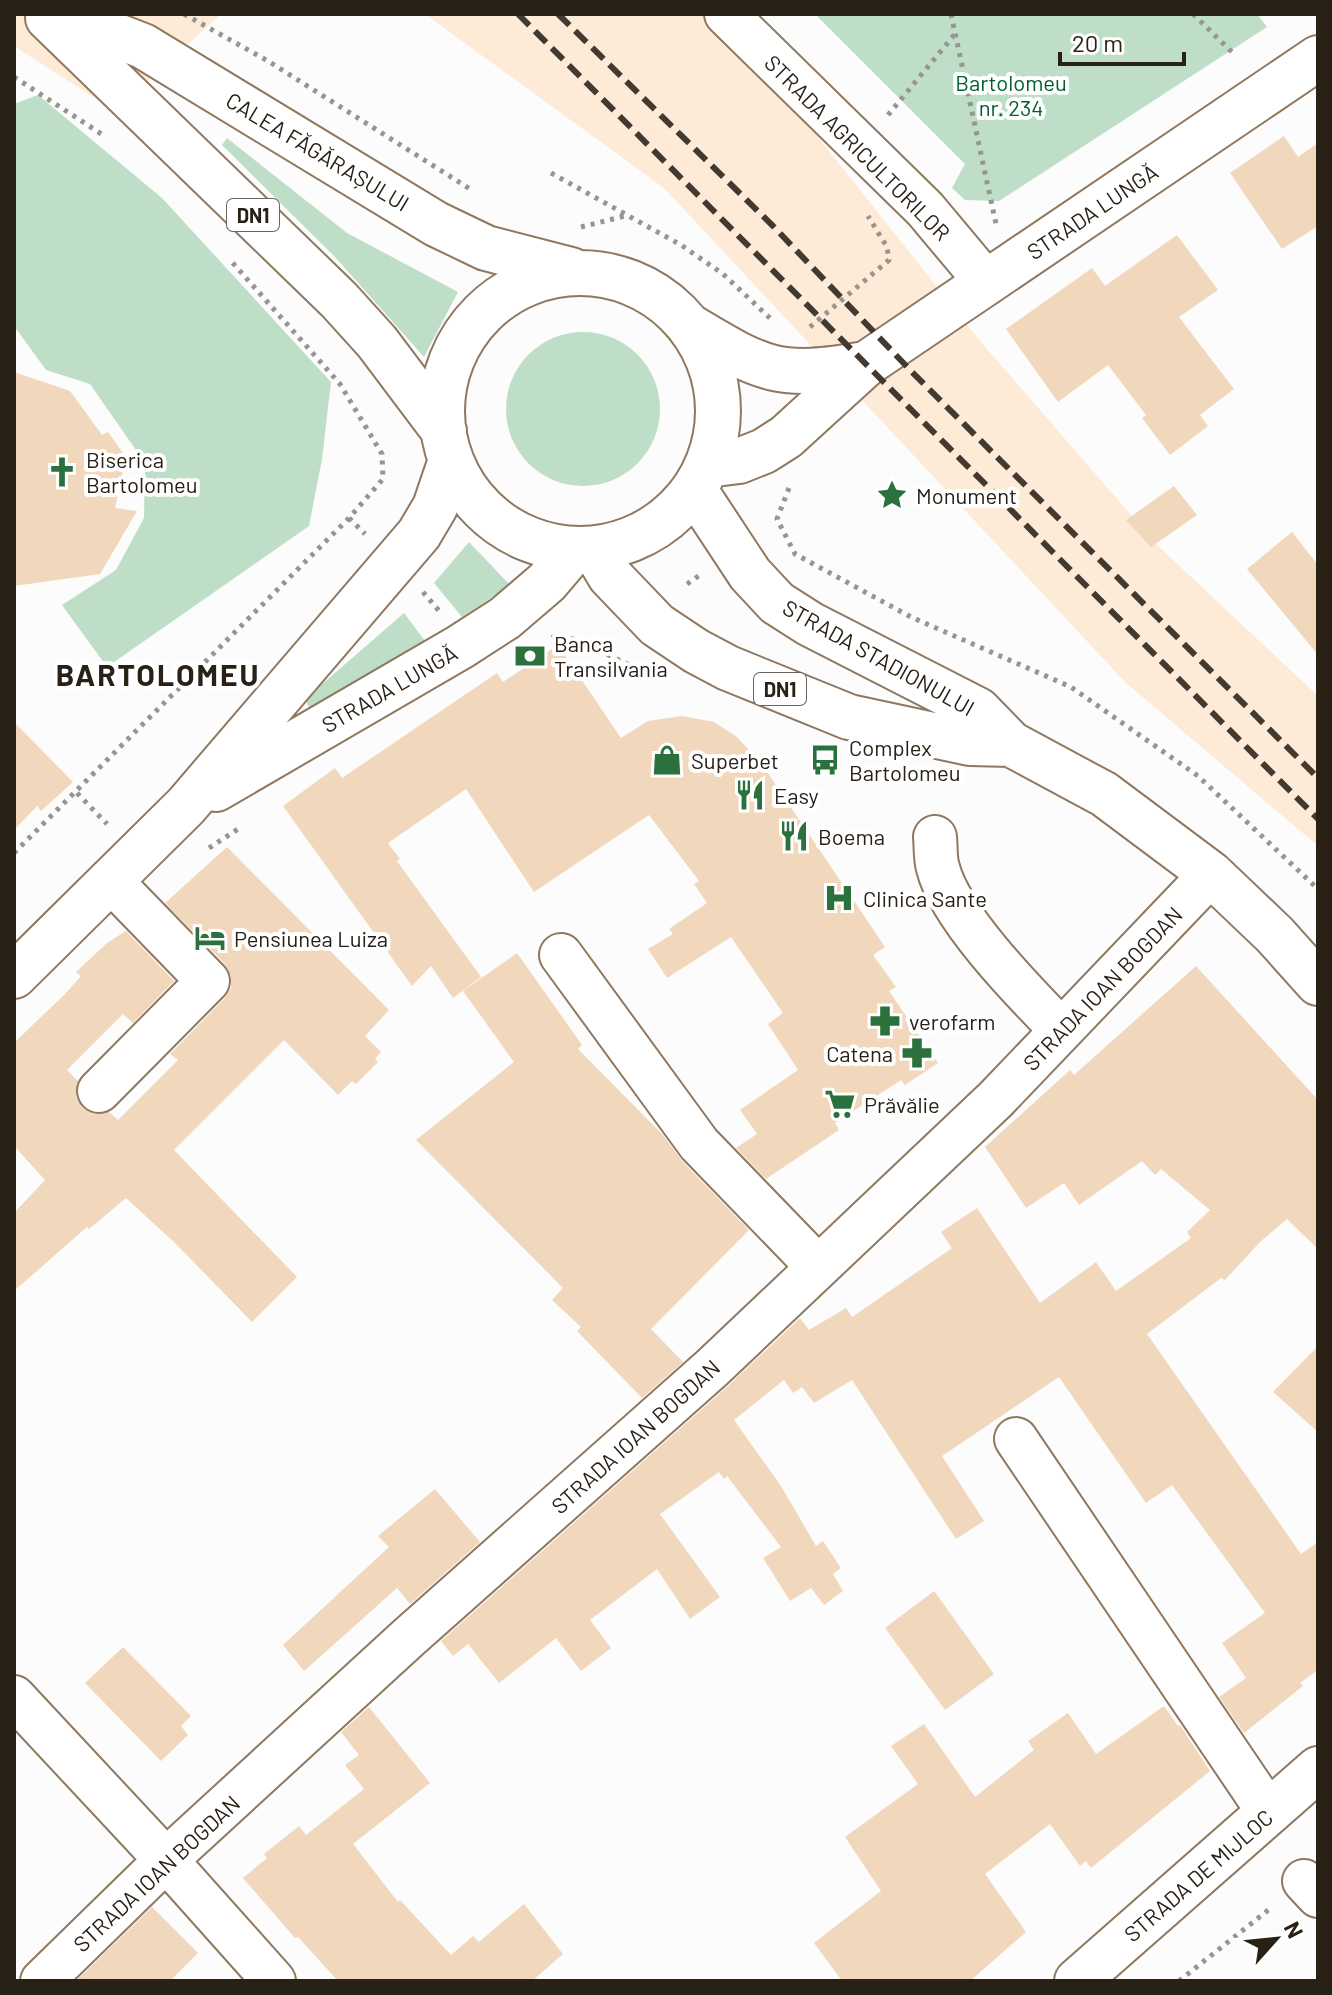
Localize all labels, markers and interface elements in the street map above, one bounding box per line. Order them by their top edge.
scale bar [1060,16,1184,66]
text: 20 m [1072,28,1123,57]
street label: STRADA AGRICULTORILOR [760,49,956,245]
park label: Bartolomeu nr. 234 [955,69,1067,120]
street label: CALEA FĂGĂRAȘULUI [222,86,414,216]
street label: STRADA LUNGĂ [1022,158,1162,264]
road number: DN1 [227,199,279,231]
place label: Biserica Bartolomeu [86,446,198,497]
church icon: Biserica Bartolomeu [45,455,79,489]
place icon: Monument [875,478,909,512]
place label: Monument [916,482,1017,508]
street label: STRADA STADIONULUI [779,594,979,720]
place label: Banca Transilvania [554,630,668,681]
street label: STRADA LUNGĂ [317,639,461,737]
bank icon: Banca Transilvania [513,639,547,673]
district label: BARTOLOMEU [56,656,260,692]
road number: DN1 [754,673,806,705]
place label: Complex Bartolomeu [849,734,961,785]
shop icon: Superbet [650,743,684,777]
bus stop icon: Complex Bartolomeu [808,743,842,777]
place label: Superbet [691,747,779,773]
restaurant icon: Easy [733,778,767,812]
place label: Easy [774,782,819,808]
restaurant icon: Boema [777,819,811,853]
place label: Boema [818,823,885,849]
hospital icon: Clinica Sante [822,881,856,915]
place label: Clinica Sante [863,885,987,911]
street label: STRADA IOAN BOGDAN [1017,901,1187,1075]
hotel icon: Pensiunea Luiza [193,921,227,955]
place label: Pensiunea Luiza [234,925,388,951]
pharmacy icon: verofarm [868,1004,902,1038]
place label: verofarm [909,1008,995,1034]
pharmacy icon: Catena [900,1036,934,1070]
place label: Catena [826,1040,893,1066]
supermarket icon: Prăvălie [823,1087,857,1121]
place label: Prăvălie [864,1091,940,1117]
street label: STRADA IOAN BOGDAN [545,1354,725,1518]
street label: STRADA IOAN BOGDAN [68,1789,244,1957]
street label: STRADA DE MIJLOC [1118,1803,1278,1947]
north arrow [1236,1899,1316,1979]
text: N [1280,1917,1310,1942]

